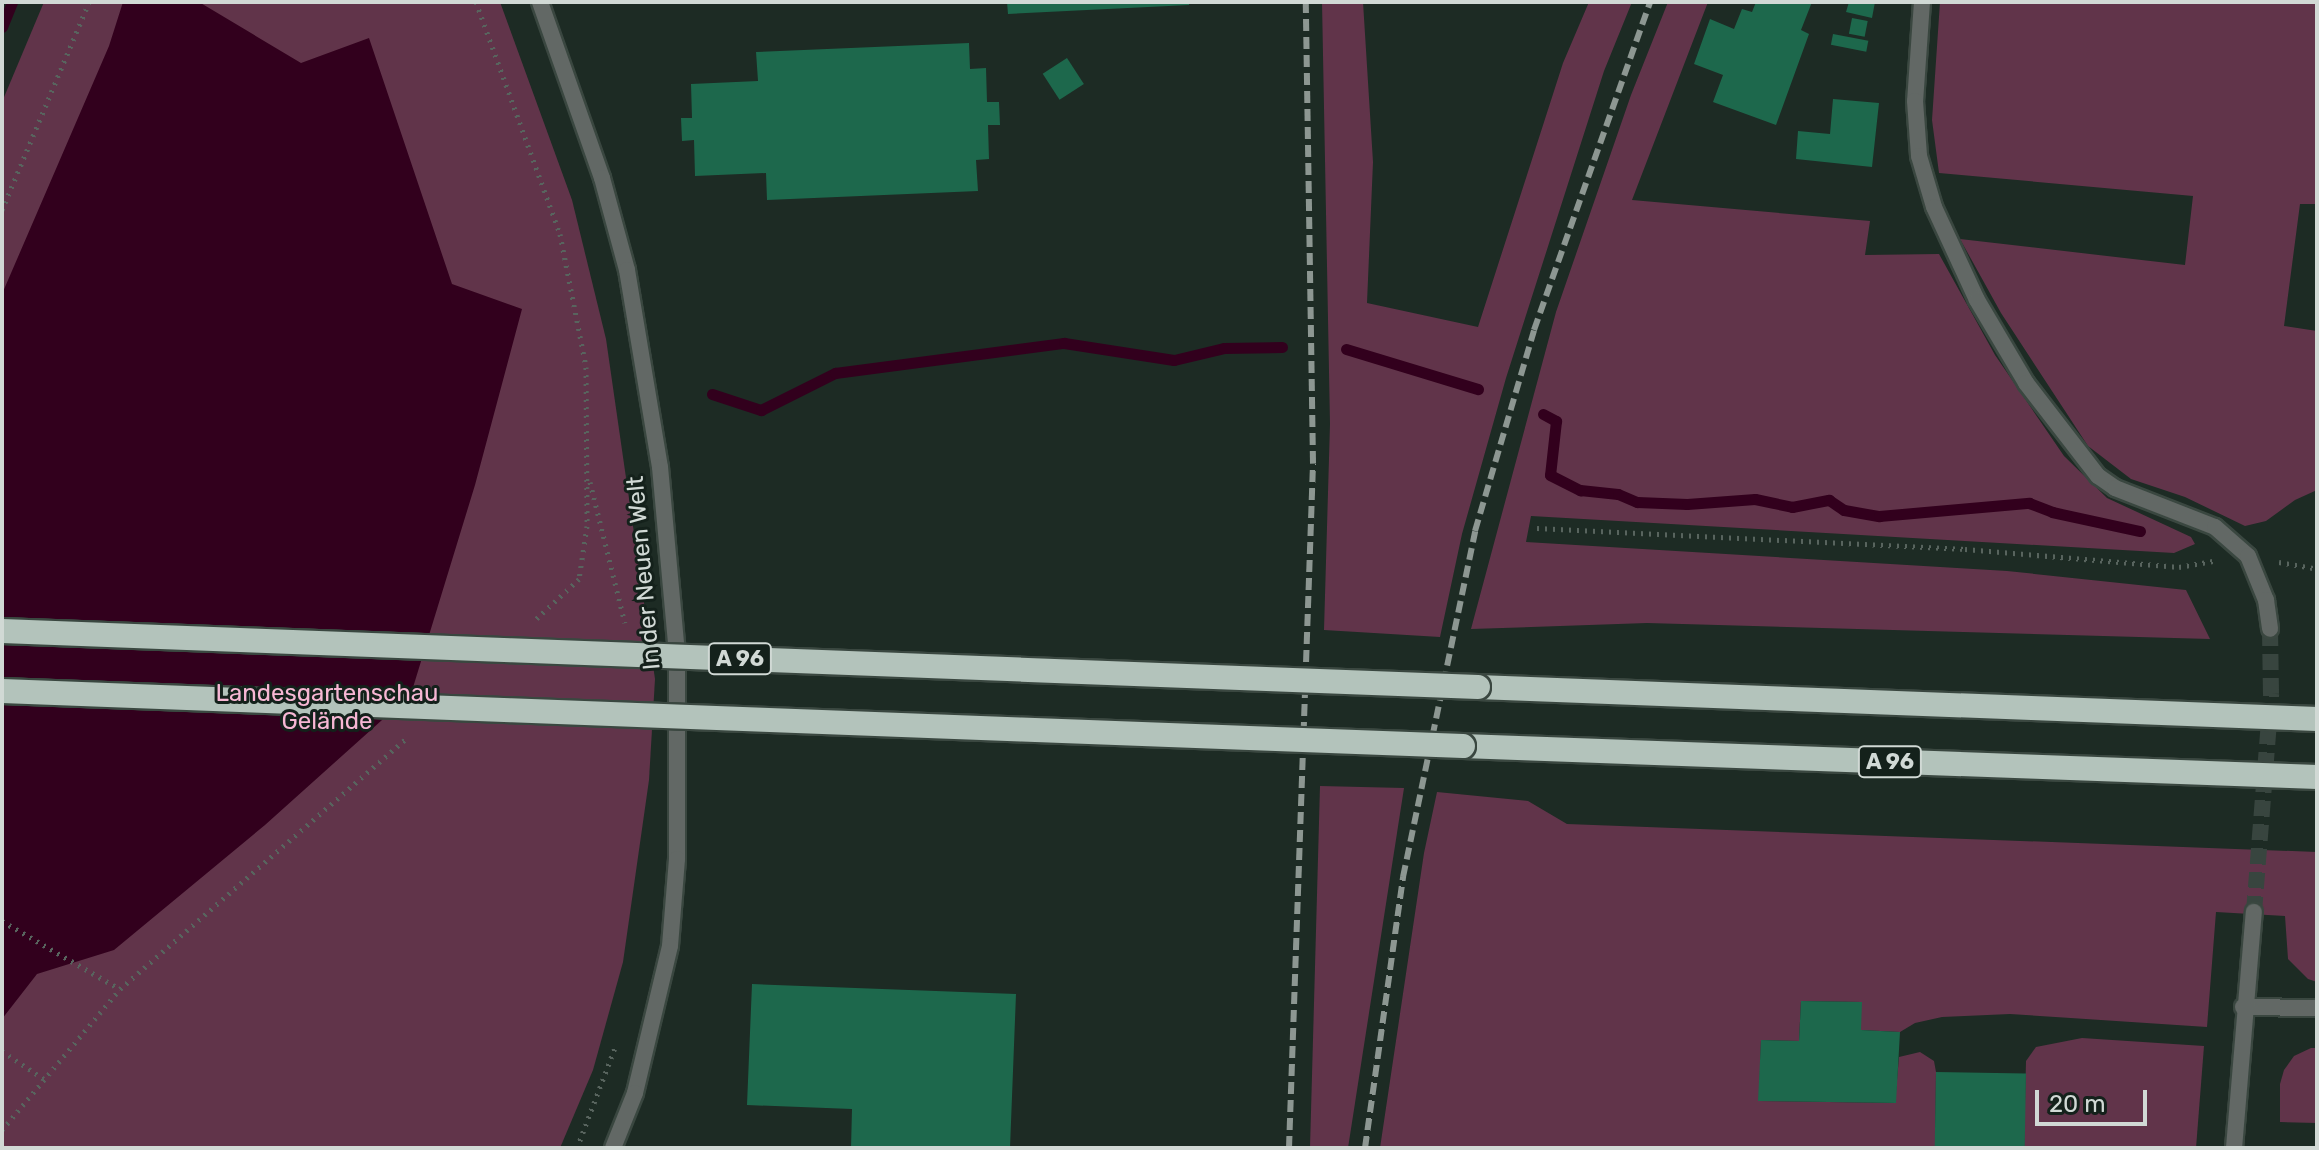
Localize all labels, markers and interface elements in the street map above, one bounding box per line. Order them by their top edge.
street label: In der Neuen Welt [621,474,667,672]
road number: A 96 [706,641,774,677]
park label: Landesgartenschau Gelände [215,680,439,736]
road number: A 96 [1856,744,1924,780]
scale bar [2039,1074,2151,1124]
text: 20 m [2049,1090,2106,1118]

